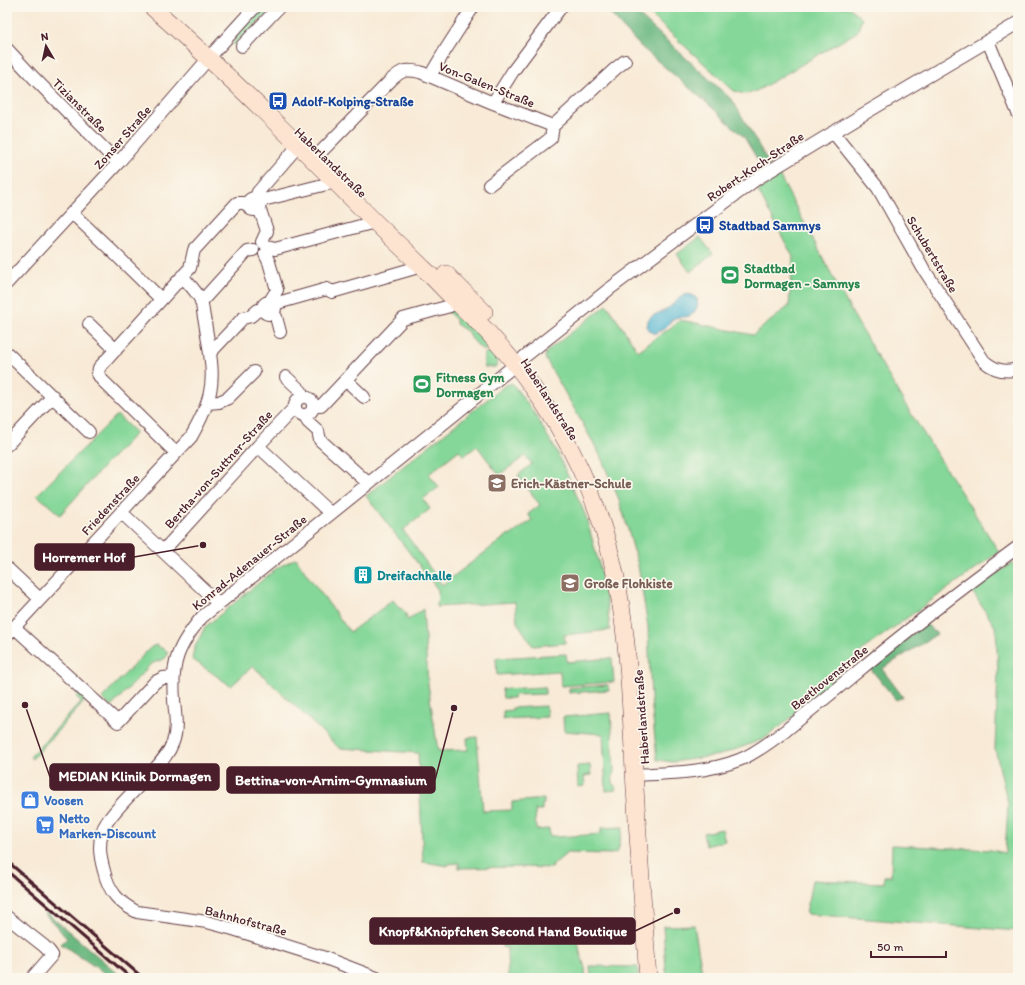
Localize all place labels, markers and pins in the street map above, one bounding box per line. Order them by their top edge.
bus stop icon: Adolf-Kolping-Straße [267,90,289,112]
place label: Adolf-Kolping-Straße [291,94,414,110]
bus stop icon: Stadtbad Sammys [694,214,716,236]
place label: Stadtbad Sammys [719,218,821,234]
place label: Stadtbad Dormagen - Sammys [744,261,860,292]
sports icon: Stadtbad Dormagen - Sammys [719,264,741,286]
place label: Fitness Gym Dormagen [436,370,505,401]
sports icon: Fitness Gym Dormagen [411,373,433,395]
school or university icon: Erich-Kästner-Schule [486,472,508,494]
place label: Erich-Kästner-Schule [511,476,632,491]
callout: Horremer Hof [35,544,134,570]
building icon: Dreifachhalle [352,564,374,586]
place label: Dreifachhalle [377,568,452,583]
school or university icon: Große Flohkiste [559,572,581,594]
place label: Große Flohkiste [584,576,673,591]
callout: MEDIAN Klinik Dormagen [50,764,219,790]
callout: Bettina-von-Arnim-Gymnasium [227,767,435,793]
shop icon: Voosen [19,789,41,811]
place label: Voosen [44,793,84,808]
place label: Netto Marken-Discount [59,811,156,841]
supermarket icon: Netto Marken-Discount [34,814,56,836]
callout: Knopf&Knöpfchen Second Hand Boutique [370,918,635,944]

